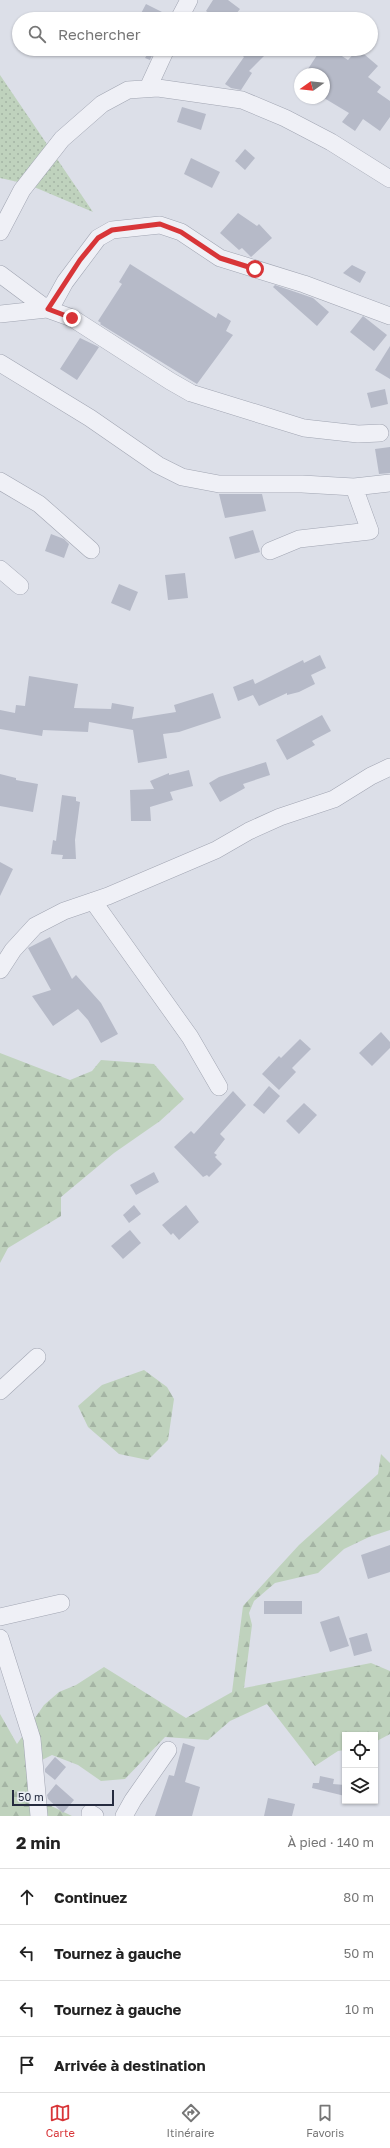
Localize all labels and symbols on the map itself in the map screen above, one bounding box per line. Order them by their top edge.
north arrow [294,68,330,104]
route start [246,260,264,278]
route end [63,309,81,327]
scale bar [12,1788,114,1807]

